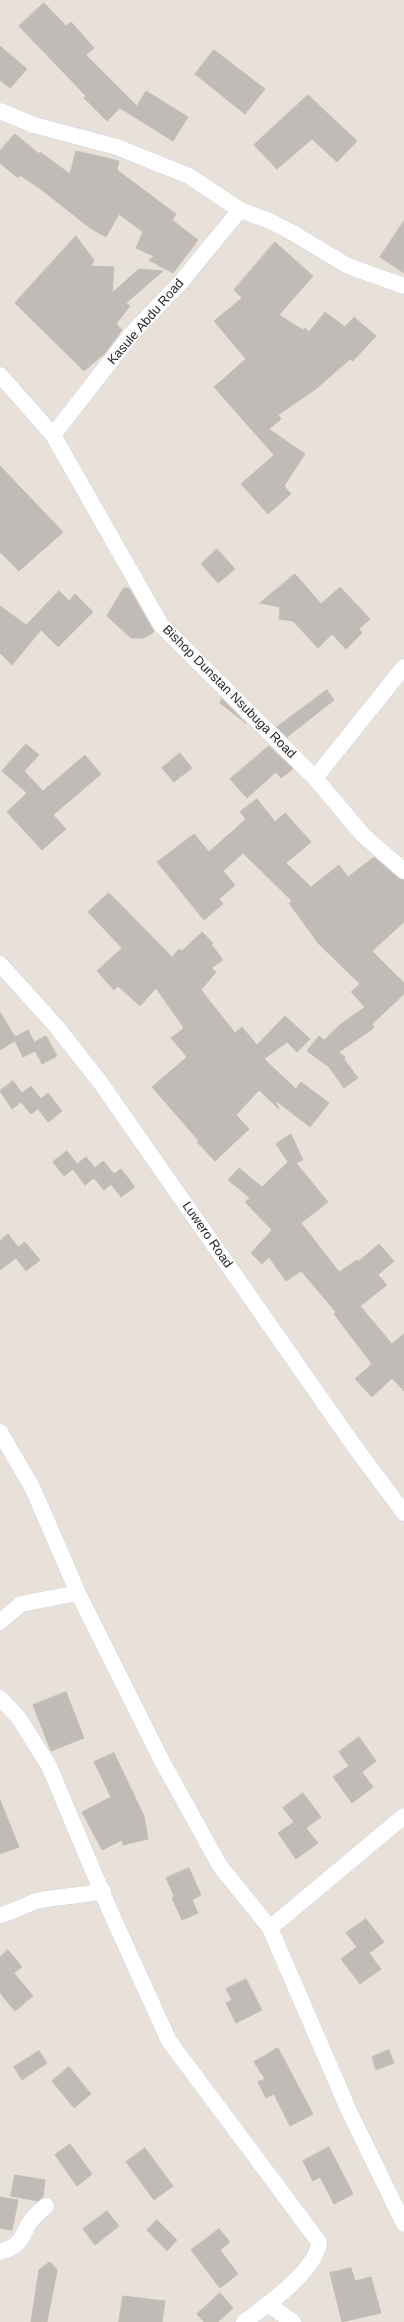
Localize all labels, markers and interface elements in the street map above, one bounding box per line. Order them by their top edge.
street label: Kasule Abdu Road [105,276,187,368]
street label: Bishop Dunstan Nsubuga Road [159,622,299,762]
street label: Luwero Road [178,1199,236,1271]

